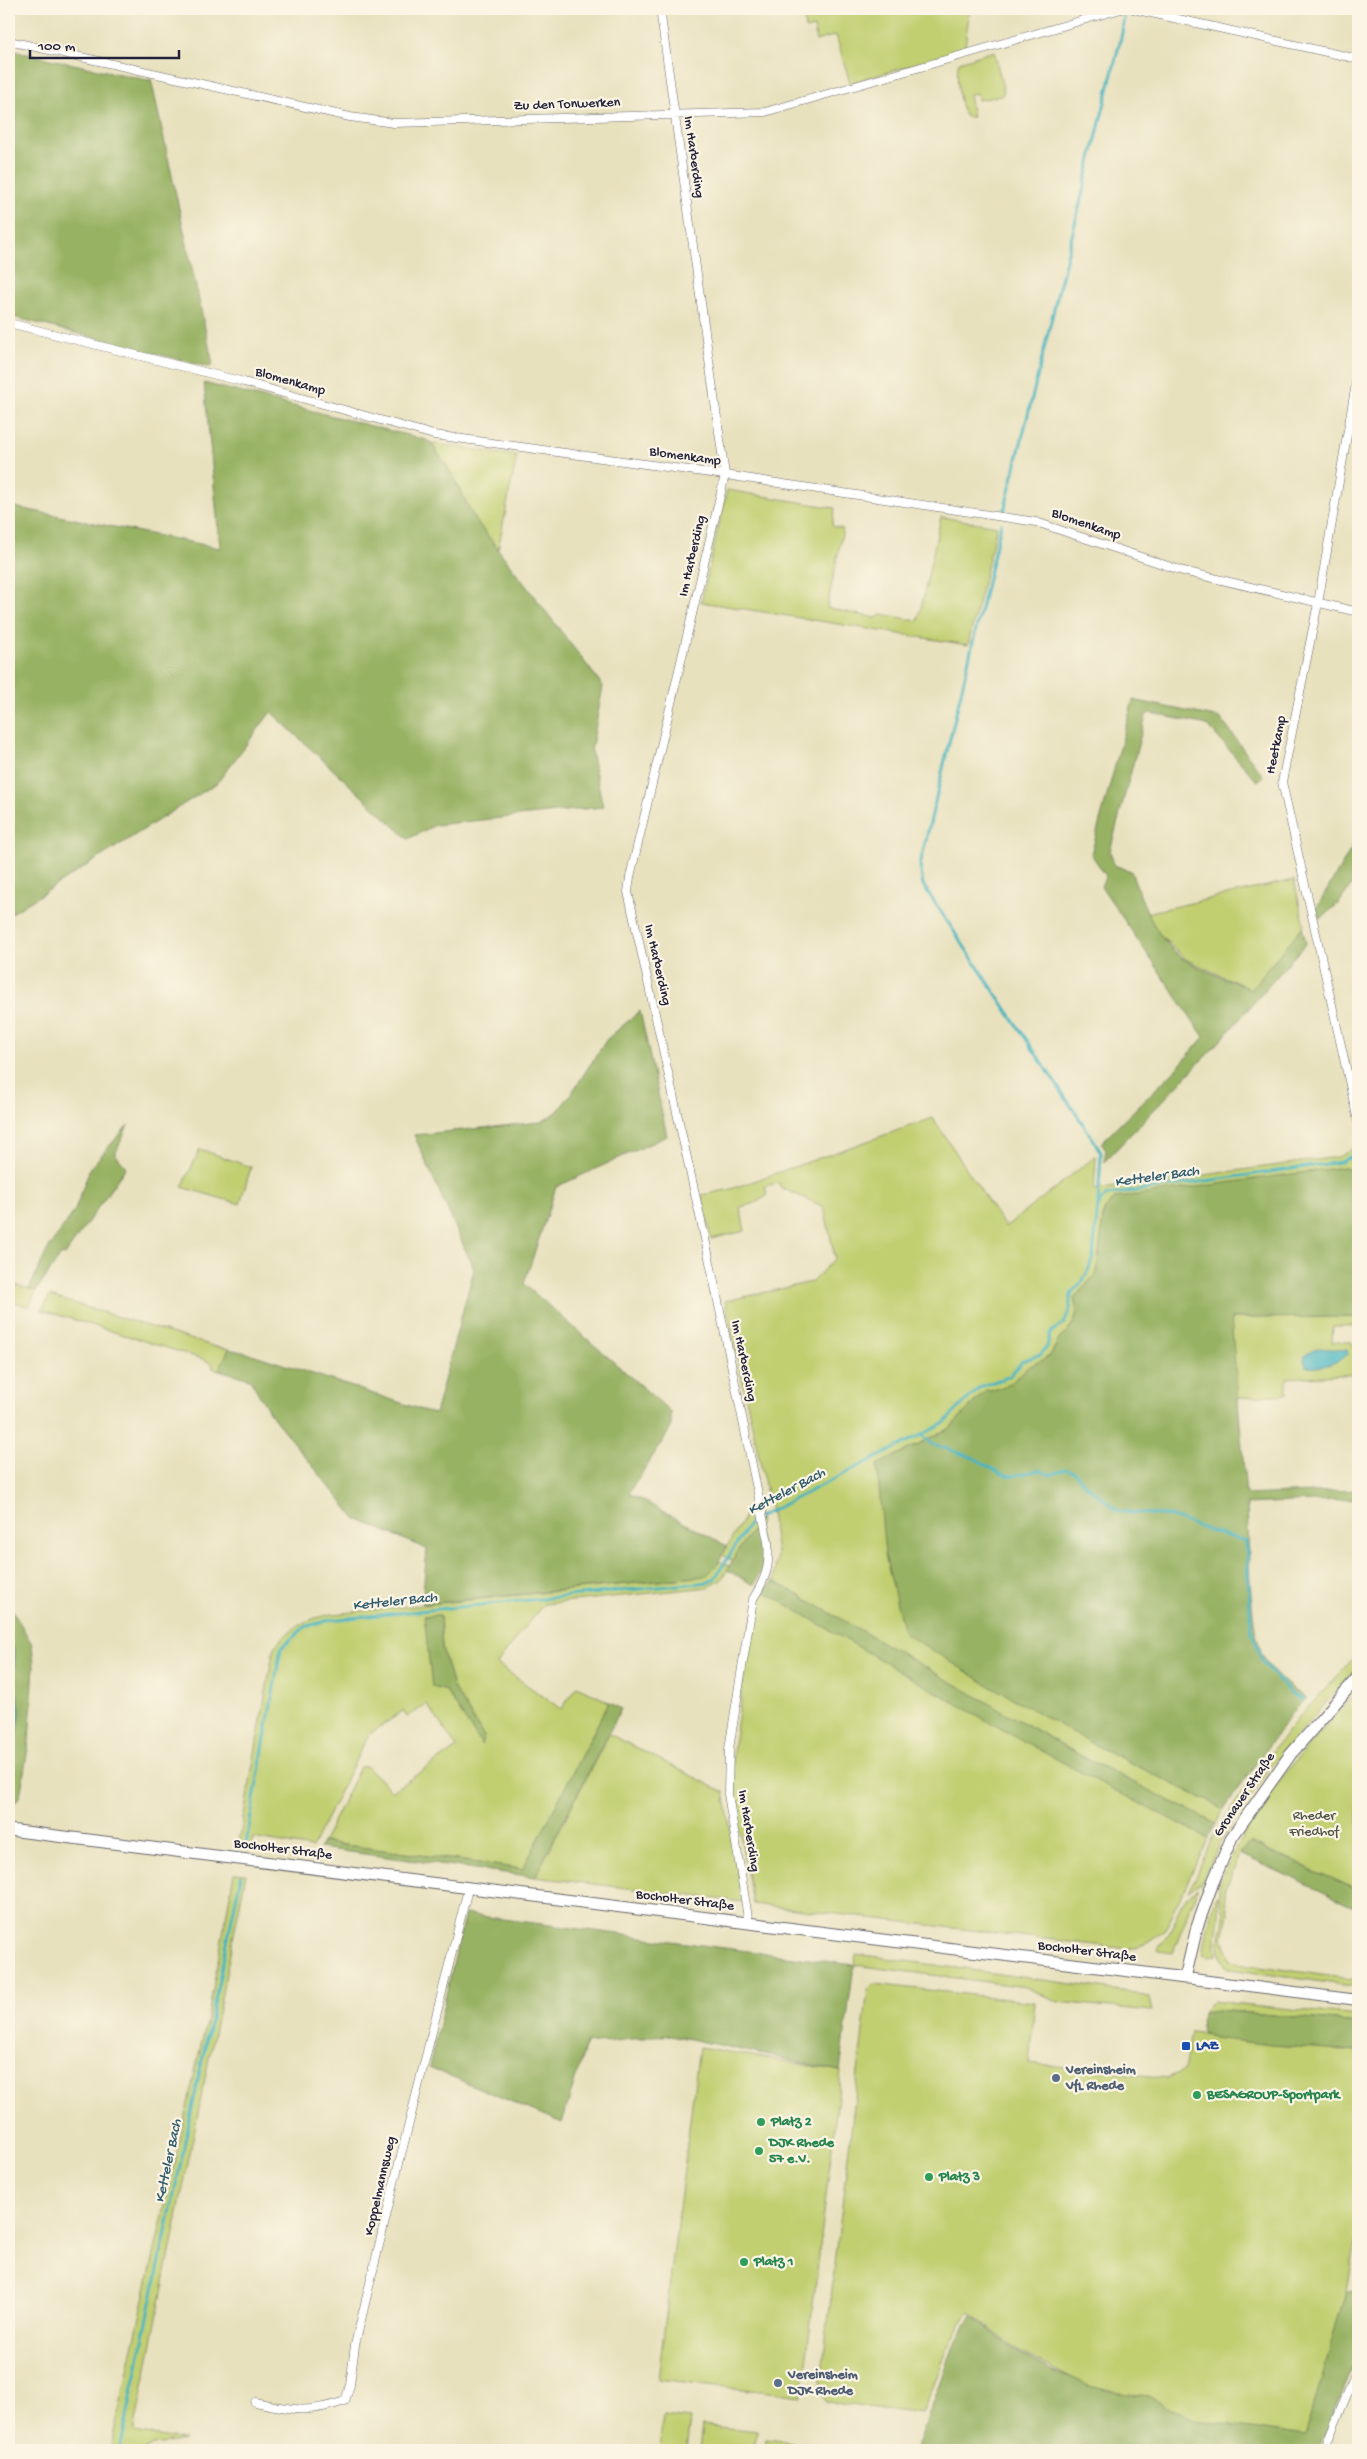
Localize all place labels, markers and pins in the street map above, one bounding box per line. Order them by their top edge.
place label: LAZ [1196,2038,1219,2055]
marker: LAZ [1180,2040,1192,2052]
place label: Vereinsheim VfL Rhede [1065,2062,1136,2095]
marker: Vereinsheim VfL Rhede [1050,2072,1062,2084]
place label: BESAGROUP-Sportpark [1206,2087,1341,2104]
marker: BESAGROUP-Sportpark [1191,2089,1203,2101]
place label: Platz 2 [770,2114,812,2131]
marker: Platz 2 [755,2116,767,2128]
place label: DJK Rhede 57 e.V. [767,2135,835,2168]
marker: DJK Rhede 57 e.V. [753,2145,765,2157]
place label: Platz 3 [938,2169,980,2186]
marker: Platz 3 [923,2171,935,2183]
place label: Platz 1 [753,2254,794,2271]
marker: Platz 1 [738,2256,750,2268]
place label: Vereinsheim DJK Rhede [786,2367,858,2400]
marker: Vereinsheim DJK Rhede [772,2377,784,2389]

